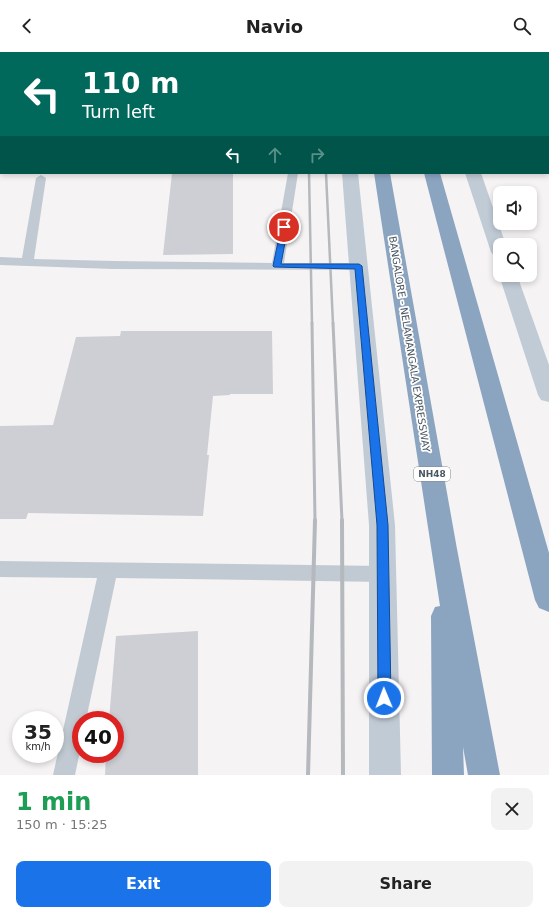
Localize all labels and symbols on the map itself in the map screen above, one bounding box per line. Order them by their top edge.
pin [267,210,301,244]
street label: BANGALORE - NELAMANGALA EXPRESSWAY [387,235,432,454]
road number: NH48 [414,467,450,481]
position arrow [363,677,405,719]
speed limit sign: 40 [72,711,124,763]

